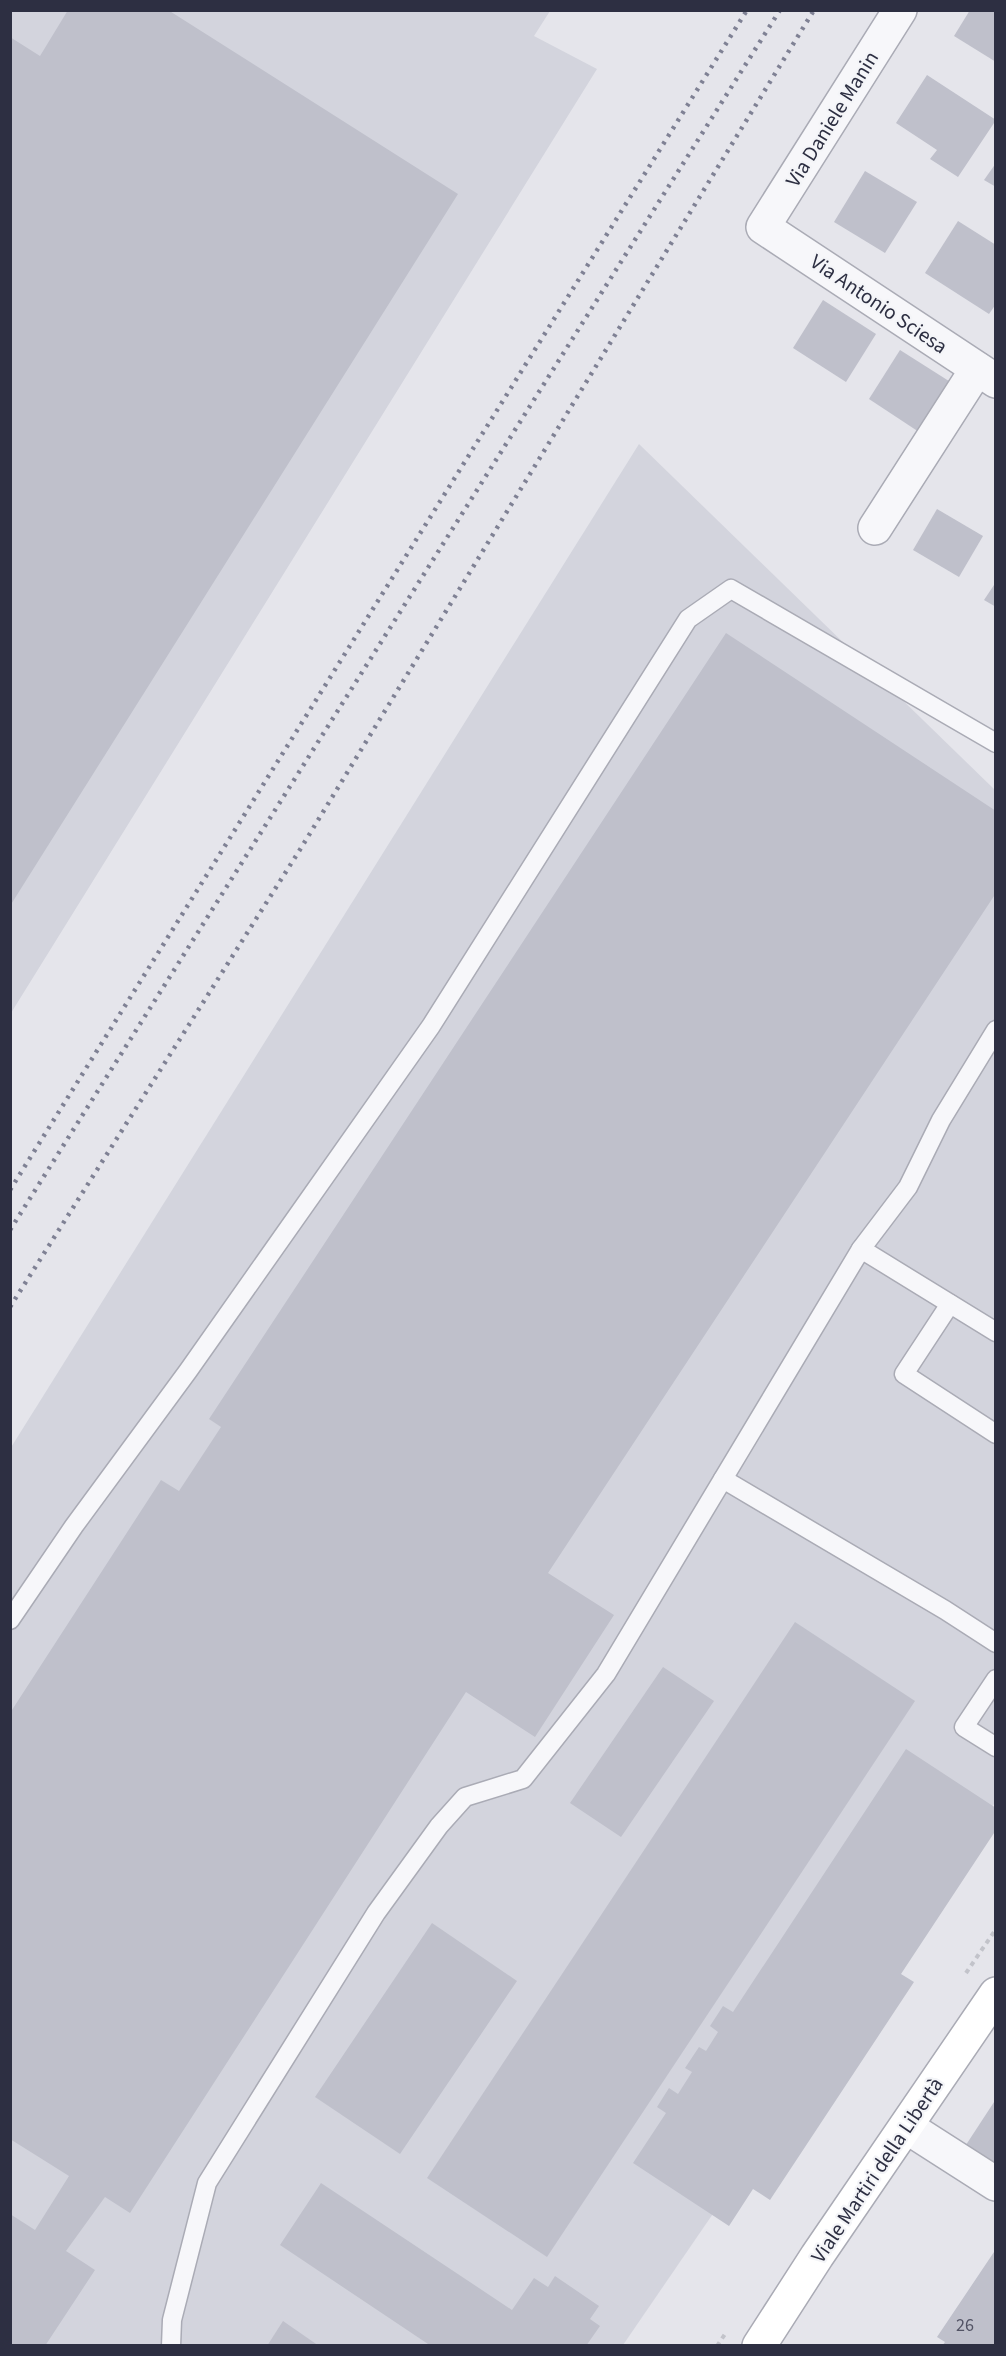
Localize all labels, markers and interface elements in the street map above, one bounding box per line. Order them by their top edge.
street label: Via Daniele Manin [778,45,886,193]
street label: Via Antonio Sciesa [804,247,954,361]
street label: Viale Martiri della Libertà [804,2071,950,2269]
house number: 26 [956,2313,974,2338]

